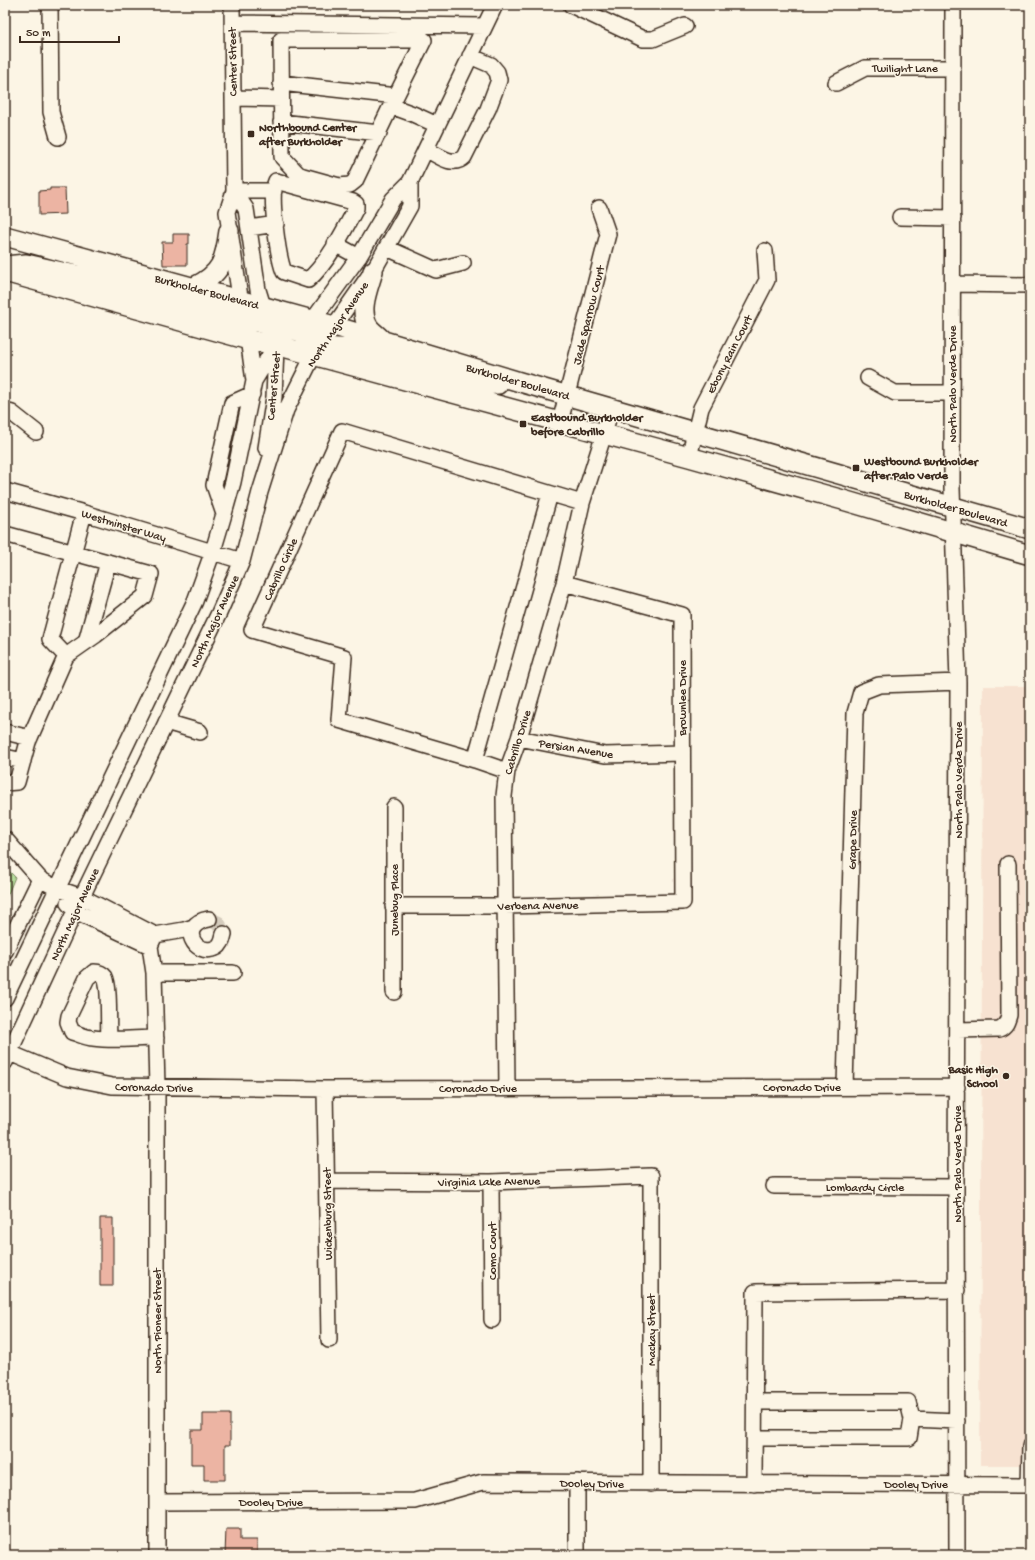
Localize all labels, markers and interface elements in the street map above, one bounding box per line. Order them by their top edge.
scale bar [20,18,119,44]
street label: Center Street [226,26,242,96]
text: 50 m [26,27,51,41]
street label: Twilight Lane [871,63,939,77]
place label: Northbound Center after Burkholder [258,122,358,150]
marker: Northbound Center after Burkholder [246,129,256,139]
street label: Jade Sparrow Court [571,263,609,366]
street label: Burkholder Boulevard [152,272,261,314]
street label: North Major Avenue [305,279,373,371]
street label: Ebony Rain Court [705,312,757,396]
street label: North Palo Verde Drive [947,325,961,442]
street label: Center Street [265,350,285,421]
street label: Burkholder Boulevard [463,361,572,405]
place label: Eastbound Burkholder before Cabrillo [530,412,644,440]
marker: Eastbound Burkholder before Cabrillo [518,419,528,429]
place label: Westbound Burkholder after Palo Verde [863,456,979,484]
marker: Westbound Burkholder after Palo Verde [851,463,861,473]
street label: Burkholder Boulevard [901,488,1010,532]
street label: Westminster Way [79,507,168,546]
street label: Cabrillo Circle [262,536,302,603]
street label: North Major Avenue [188,573,244,670]
street label: Brownlee Drive [677,659,691,737]
street label: Cabrillo Drive [502,708,536,777]
street label: North Palo Verde Drive [953,721,967,838]
street label: Persian Avenue [536,737,615,763]
street label: Grape Drive [846,809,862,870]
street label: Junebug Place [389,863,403,936]
street label: North Major Avenue [48,866,104,963]
street label: Verbena Avenue [496,899,579,915]
place label: Basic High School [948,1064,999,1092]
marker: Basic High School [1001,1071,1011,1081]
street label: Coronado Drive [115,1081,194,1097]
street label: Coronado Drive [763,1082,842,1096]
street label: Coronado Drive [439,1083,518,1097]
street label: North Palo Verde Drive [952,1105,966,1222]
street label: Wickenburg Street [321,1167,337,1260]
street label: Virginia Lake Avenue [437,1175,541,1191]
street label: Lombardy Circle [826,1182,905,1196]
street label: Como Court [487,1221,501,1280]
street label: North Pioneer Street [152,1267,166,1374]
street label: Mackay Street [646,1293,660,1366]
street label: Dooley Drive [559,1477,625,1493]
street label: Dooley Drive [883,1479,949,1493]
street label: Dooley Drive [238,1497,304,1511]

